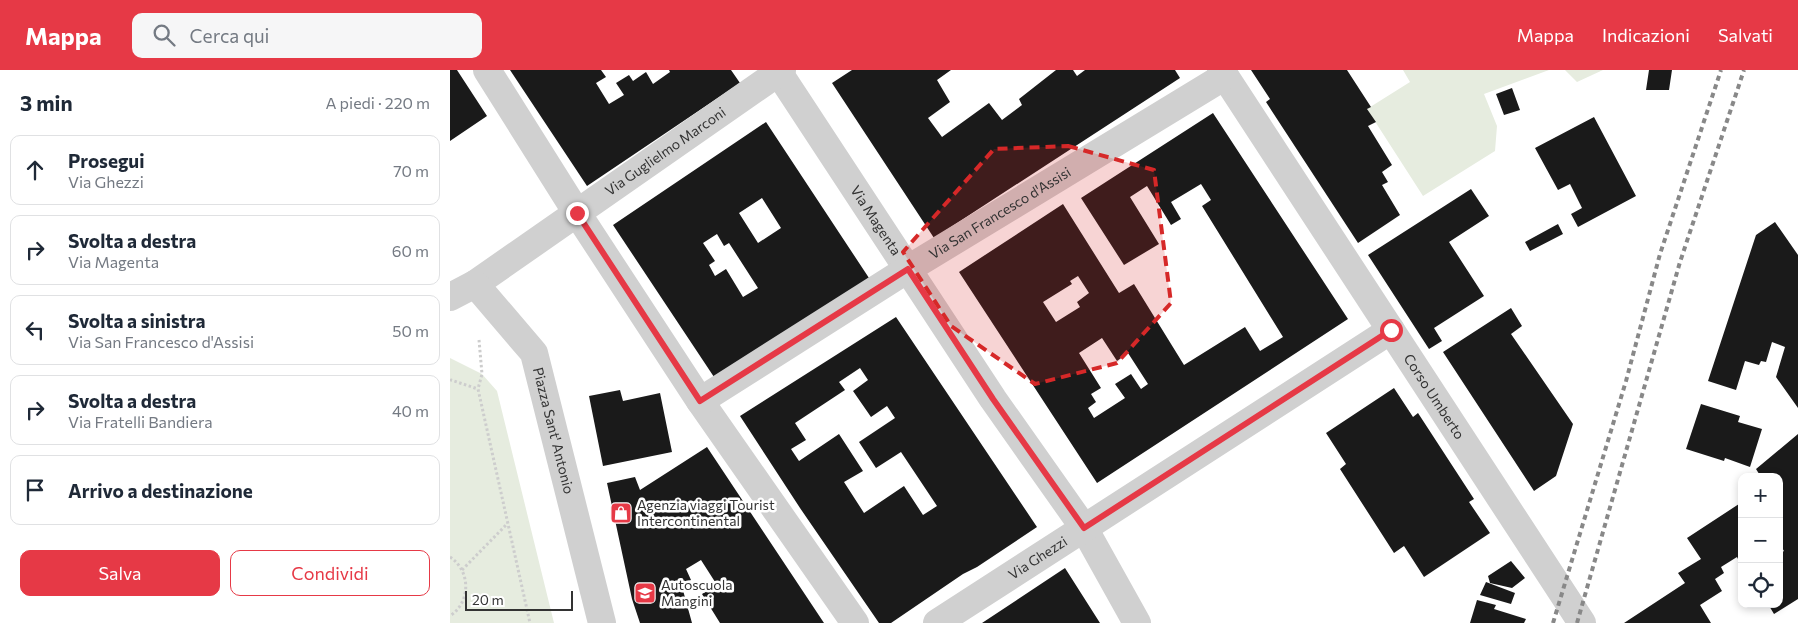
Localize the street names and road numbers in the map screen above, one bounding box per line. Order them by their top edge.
street label: Via Guglielmo Marconi [601,103,729,199]
street label: Via San Francesco d'Assisi [926,163,1074,262]
street label: Via Magenta [847,182,905,258]
street label: Corso Umberto [1401,350,1469,442]
street label: Piazza Sant' Antonio [530,365,578,496]
street label: Via Ghezzi [1005,532,1070,583]

